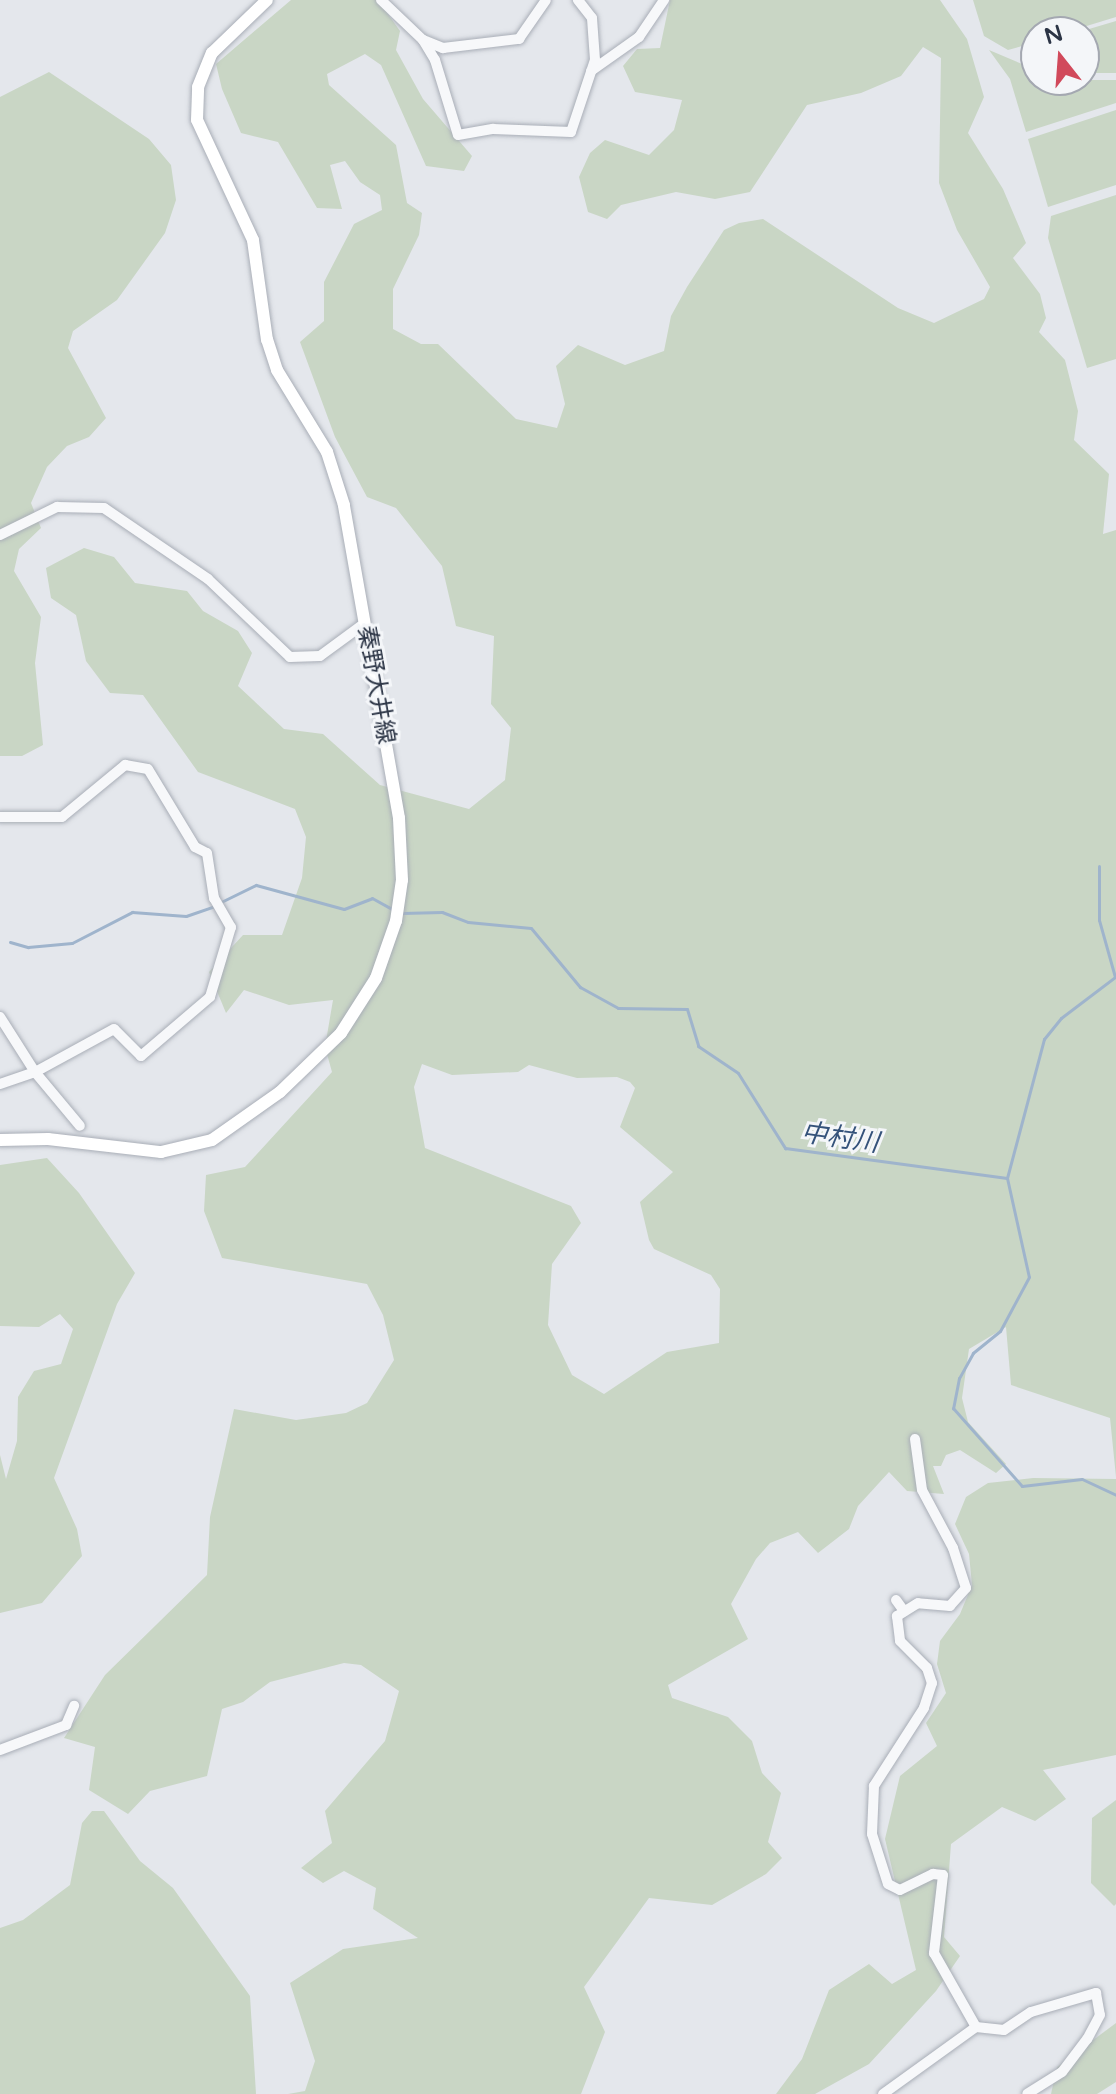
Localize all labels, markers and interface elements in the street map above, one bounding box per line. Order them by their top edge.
north arrow [1020,16,1100,96]
text: N [1041,20,1066,50]
street label: 秦野大井線 [351,623,401,747]
water label: 中村川 [799,1117,881,1159]

